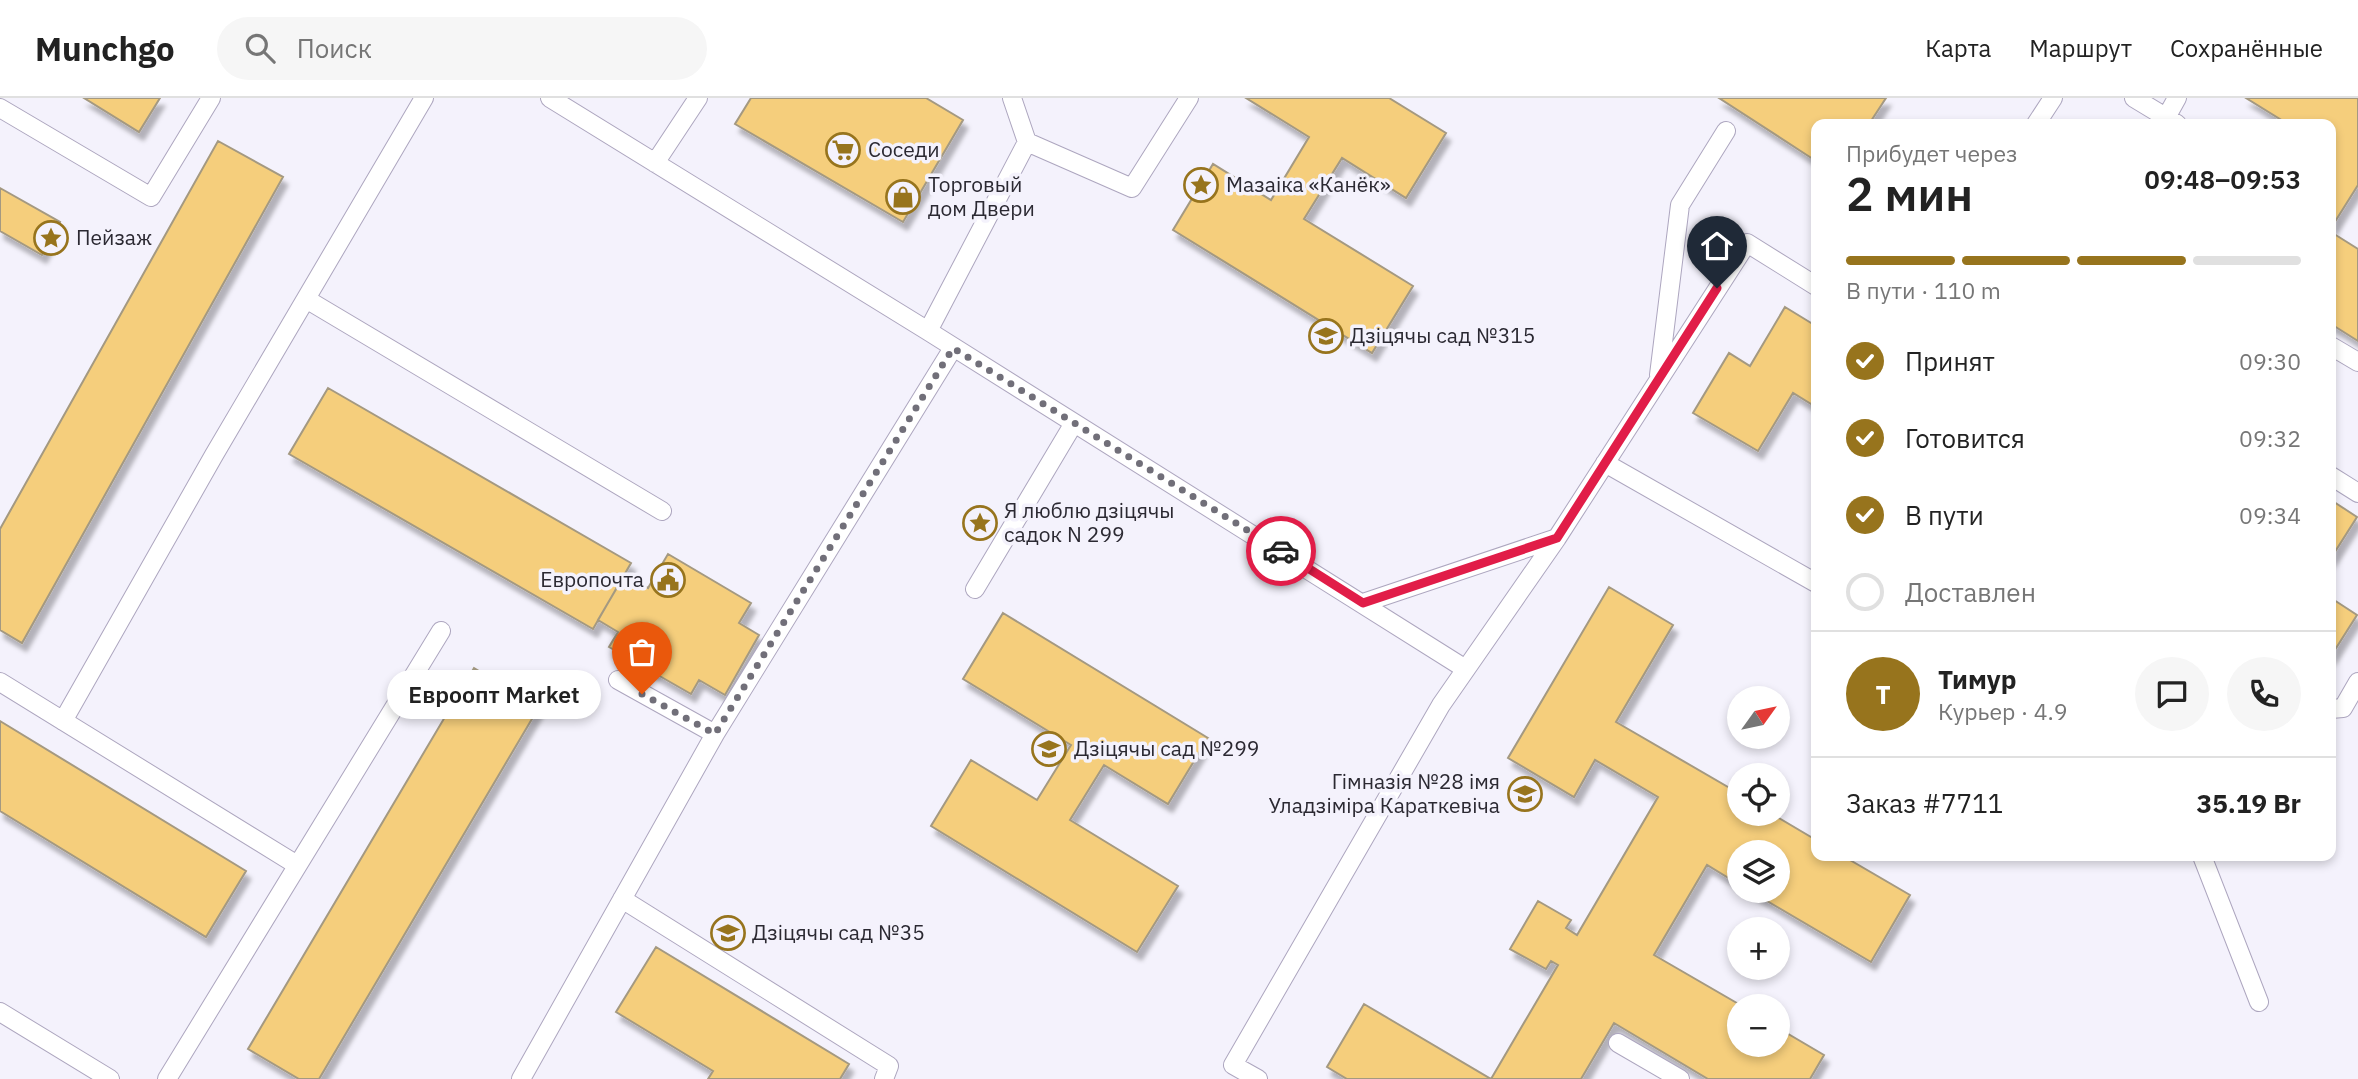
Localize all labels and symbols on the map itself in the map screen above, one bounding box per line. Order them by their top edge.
supermarket icon: Соседи [824,131,862,169]
place label: Соседи [868,135,940,163]
place icon: Мазаіка «Канёк» [1182,166,1220,204]
place label: Торговый дом Двери [928,170,1035,222]
place label: Мазаіка «Канёк» [1226,170,1391,198]
shop icon: Торговый дом Двери [884,178,922,216]
pin [1687,216,1747,288]
place icon: Пейзаж [32,219,70,257]
place label: Пейзаж [76,223,152,251]
school or university icon: Дзіцячы сад №315 [1307,317,1345,355]
place label: Дзіцячы сад №315 [1350,321,1535,349]
place label: Я люблю дзіцячы садок N 299 [1004,496,1174,548]
place icon: Я люблю дзіцячы садок N 299 [961,504,999,542]
courier [1246,516,1316,586]
public building icon: Европочта [649,561,687,599]
place label: Европочта [540,565,644,593]
pin [612,622,672,694]
callout: Евроопт Market [386,670,600,718]
north arrow [1727,686,1790,749]
school or university icon: Дзіцячы сад №299 [1030,730,1068,768]
place label: Дзіцячы сад №299 [1074,734,1259,762]
place label: Гімназія №28 імя Уладзіміра Караткевіча [1269,767,1500,819]
school or university icon: Гімназія №28 імя Уладзіміра Караткевіча [1506,775,1544,813]
school or university icon: Дзіцячы сад №35 [709,914,747,952]
place label: Дзіцячы сад №35 [752,918,925,946]

